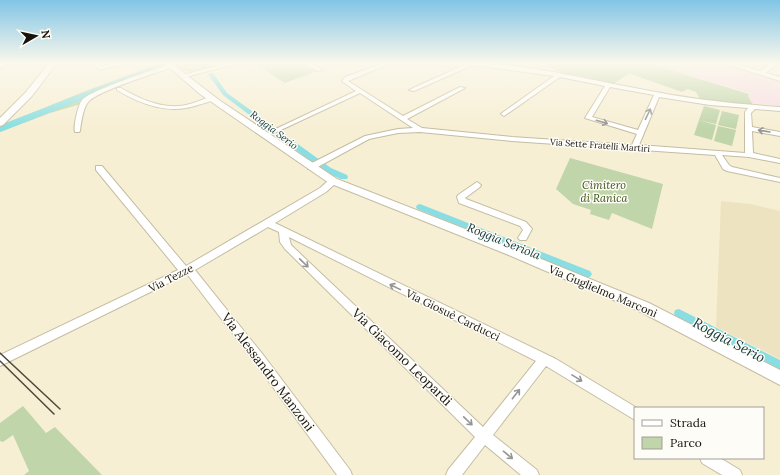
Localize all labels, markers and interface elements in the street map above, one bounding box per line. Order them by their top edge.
north arrow [16,16,56,56]
text: N [38,29,54,40]
water label: Roggia Serio [248,108,300,152]
one-way arrow [645,108,652,120]
one-way arrow [596,119,609,126]
one-way arrow [758,127,771,135]
street label: Via Sette Fratelli Martiri [549,136,651,154]
park label: Cimitero di Ranica [580,178,628,205]
water label: Roggia Seriola [465,219,543,263]
one-way arrow [299,258,310,267]
street label: Via Tezze [145,261,196,296]
street label: Via Guglielmo Marconi [546,261,659,320]
one-way arrow [389,283,401,290]
street label: Via Giosuè Carducci [403,286,502,344]
street label: Via Giacomo Leopardi [348,304,456,410]
street label: Via Alessandro Manzoni [217,309,318,435]
water label: Roggia Serio [690,313,768,367]
one-way arrow [571,375,583,383]
one-way arrow [512,389,520,400]
legend [634,407,764,459]
text: Strada [670,415,706,430]
one-way arrow [463,416,473,426]
text: Parco [670,435,702,450]
one-way arrow [502,451,513,460]

